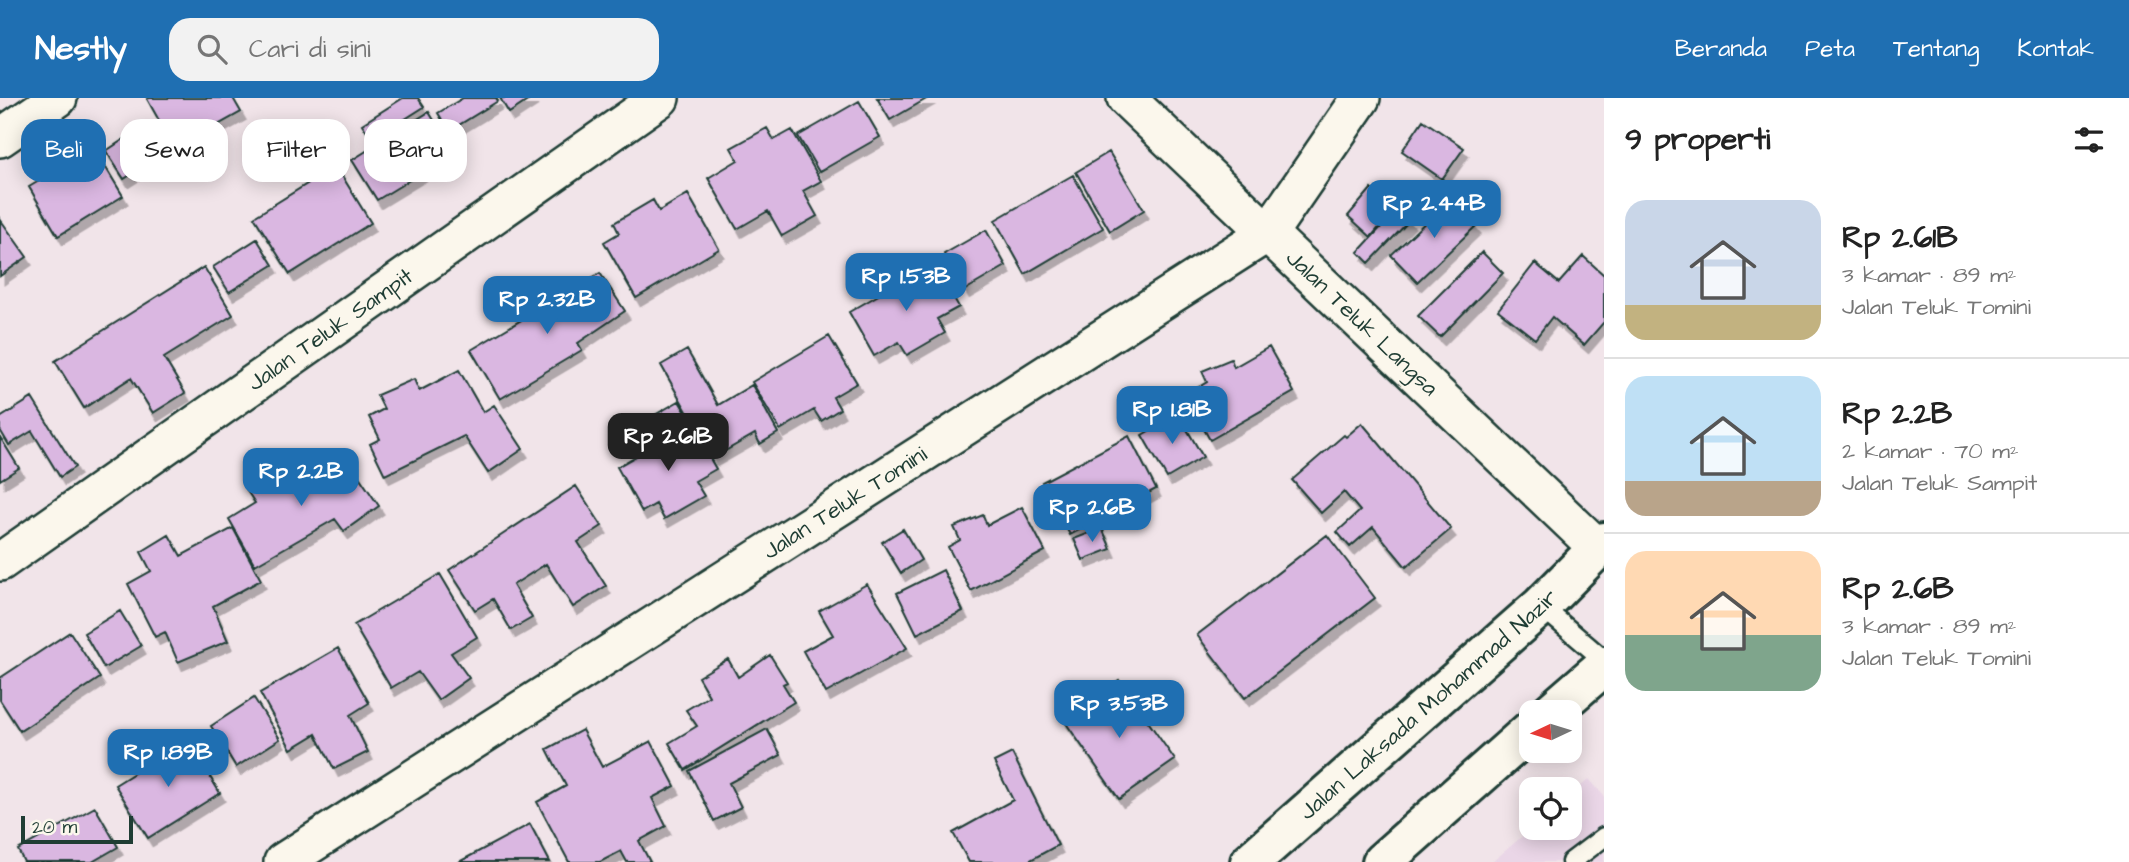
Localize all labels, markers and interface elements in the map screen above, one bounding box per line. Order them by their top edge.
search box [169,18,659,81]
text: Nestly [35,26,127,72]
icon: search [193,30,231,68]
text: Cari di sini [249,31,371,67]
text: Beranda [1675,32,1767,66]
text: Peta [1805,32,1855,66]
text: Tentang [1893,32,1979,66]
text: Kontak [2017,32,2094,66]
chip: Beli [21,119,106,182]
chip: Sewa [120,119,228,182]
chip: Filter [242,119,350,182]
chip: Baru [364,119,467,182]
text: 9 properti [1625,119,1770,161]
icon: filters [2070,121,2108,159]
pin: Rp 2.44B [1362,180,1506,240]
text: Rp 2.44B [1383,187,1485,219]
text: Rp 2.61B [1842,217,1957,259]
icon: home [1681,228,1765,312]
street label: Jalan Teluk Langsa [1279,242,1445,404]
pin: Rp 1.53B [834,254,978,313]
text: 3 kamar · 89 m² [1842,259,2016,291]
street label: Jalan Teluk Sampit [241,260,420,399]
text: Rp 1.53B [862,260,950,292]
pin: Rp 2.32B [475,276,619,336]
text: Rp 2.32B [499,283,595,315]
text: Jalan Teluk Tomini [1842,291,2031,323]
pin: Rp 1.81B [1100,386,1244,446]
text: Rp 1.81B [1133,393,1211,425]
text: Rp 2.2B [1842,393,1952,435]
icon: home [1681,404,1765,488]
pin: Rp 2.61B [596,414,740,473]
text: Rp 2.61B [624,420,712,452]
text: 2 kamar · 70 m² [1842,435,2019,467]
street label: Jalan Teluk Tomini [757,438,934,567]
pin: Rp 2.2B [236,448,366,508]
text: Rp 2.2B [259,455,343,487]
text: Jalan Teluk Sampit [1842,467,2037,499]
pin: Rp 2.6B [1027,484,1157,544]
text: Rp 2.6B [1049,491,1135,523]
text: Rp 2.6B [1842,568,1954,610]
icon: home [1681,579,1765,663]
street label: Jalan Laksada Mohammad Nazir [1292,582,1565,827]
text: 3 kamar · 89 m² [1842,610,2016,642]
text: Jalan Teluk Tomini [1842,642,2031,674]
pin: Rp 3.53B [1047,680,1191,740]
text: Rp 3.53B [1070,687,1168,719]
north arrow [1519,700,1582,763]
map controls [1519,700,1582,840]
pin: Rp 1.89B [96,730,240,789]
text: Rp 1.89B [124,736,212,768]
button: locate [1519,777,1582,840]
scale bar [21,813,133,845]
text: 20 m [32,814,77,841]

